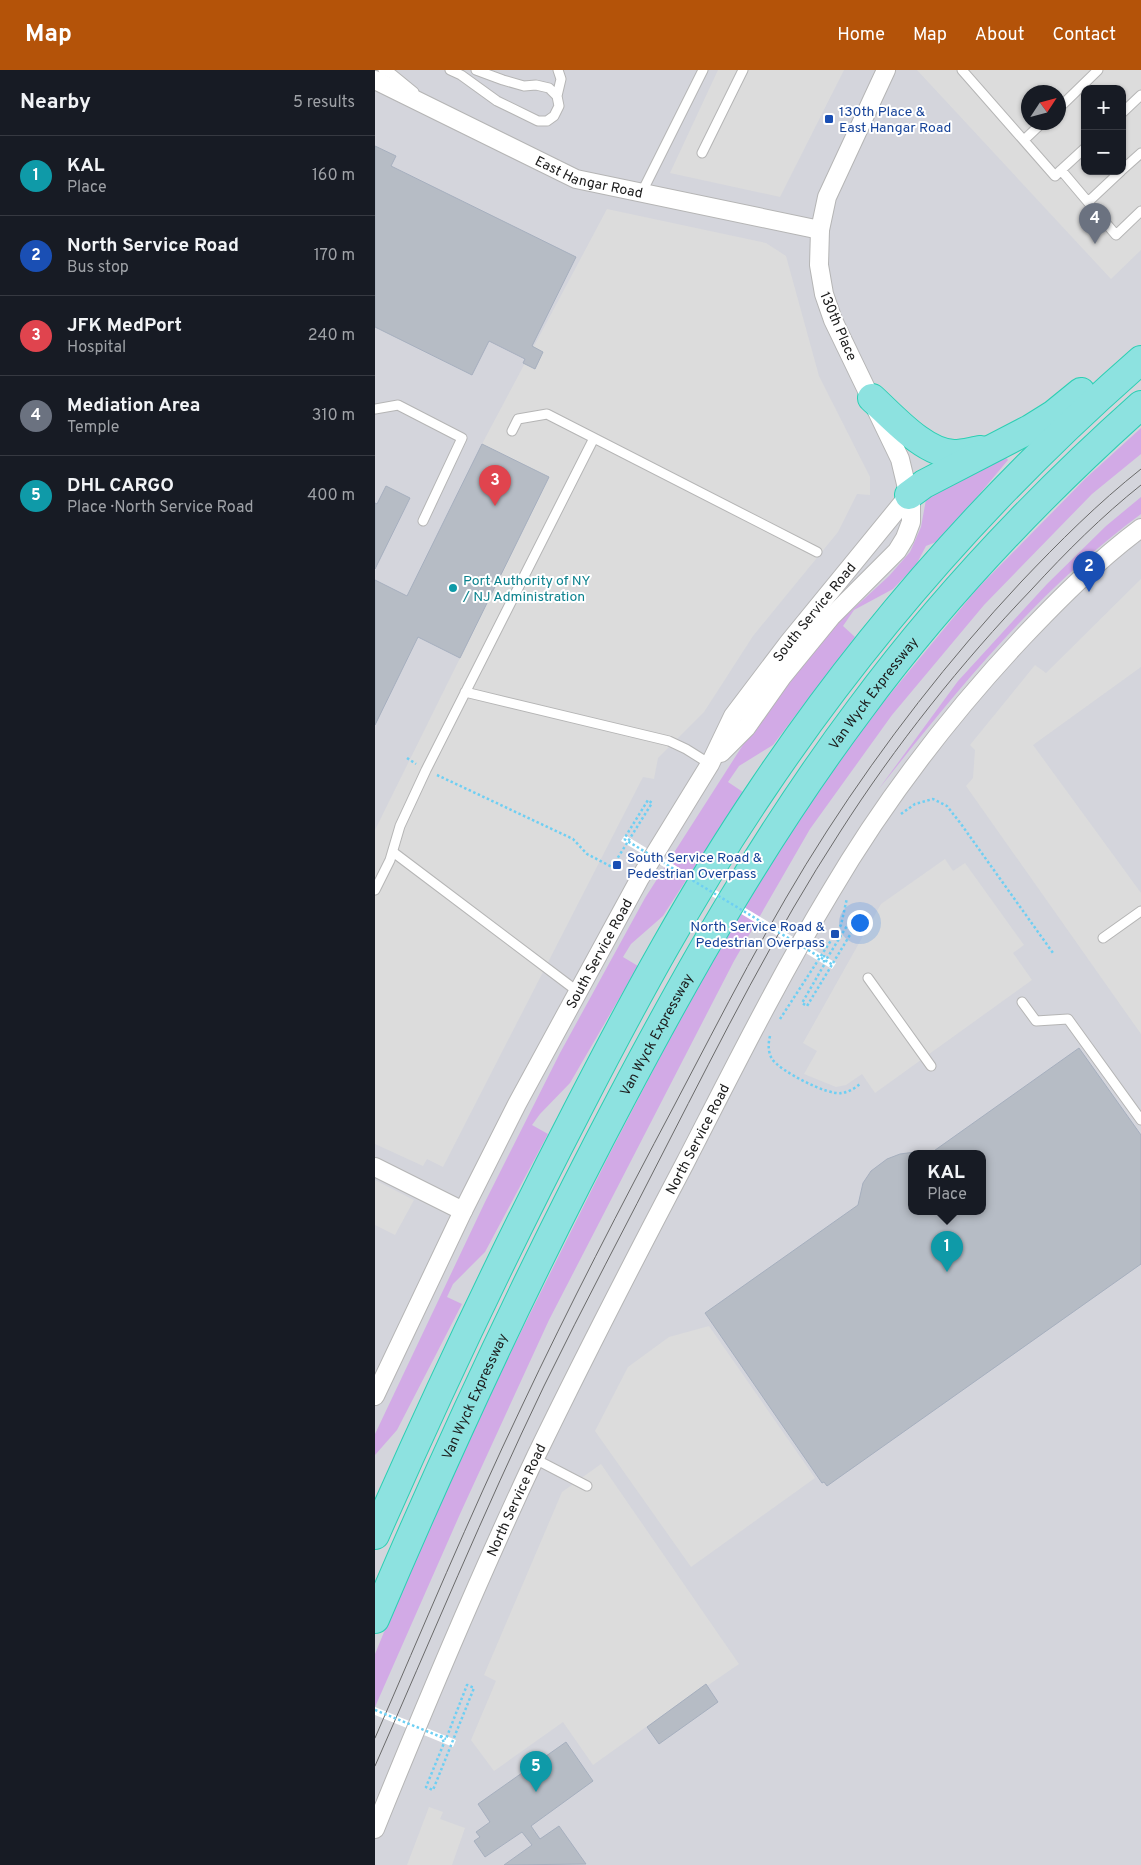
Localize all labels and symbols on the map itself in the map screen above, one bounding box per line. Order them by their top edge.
north arrow [1021,85,1066,130]
place label: 130th Place & East Hangar Road [839,104,951,137]
marker: 130th Place & East Hangar Road [823,113,835,125]
street label: East Hangar Road [532,153,644,203]
pin: 4 [1079,203,1111,244]
street label: 130th Place [815,289,860,364]
pin: 3 [479,465,511,506]
pin: 2 [1073,551,1105,592]
street label: South Service Road [770,560,860,666]
place label: Port Authority of NY / NJ Administration [462,573,590,606]
marker: Port Authority of NY / NJ Administration [447,582,459,594]
street label: Van Wyck Expressway [826,634,923,753]
place label: South Service Road & Pedestrian Overpass [627,850,763,883]
marker: South Service Road & Pedestrian Overpass [611,859,623,871]
street label: South Service Road [563,896,637,1012]
your location [847,910,873,936]
place label: North Service Road & Pedestrian Overpass [690,919,826,952]
marker: North Service Road & Pedestrian Overpass [829,928,841,940]
street label: Van Wyck Expressway [617,971,698,1099]
street label: North Service Road [663,1081,734,1198]
pin: 1 [931,1231,963,1272]
street label: Van Wyck Expressway [439,1331,512,1462]
street label: North Service Road [484,1441,551,1560]
pin: 5 [520,1751,552,1792]

